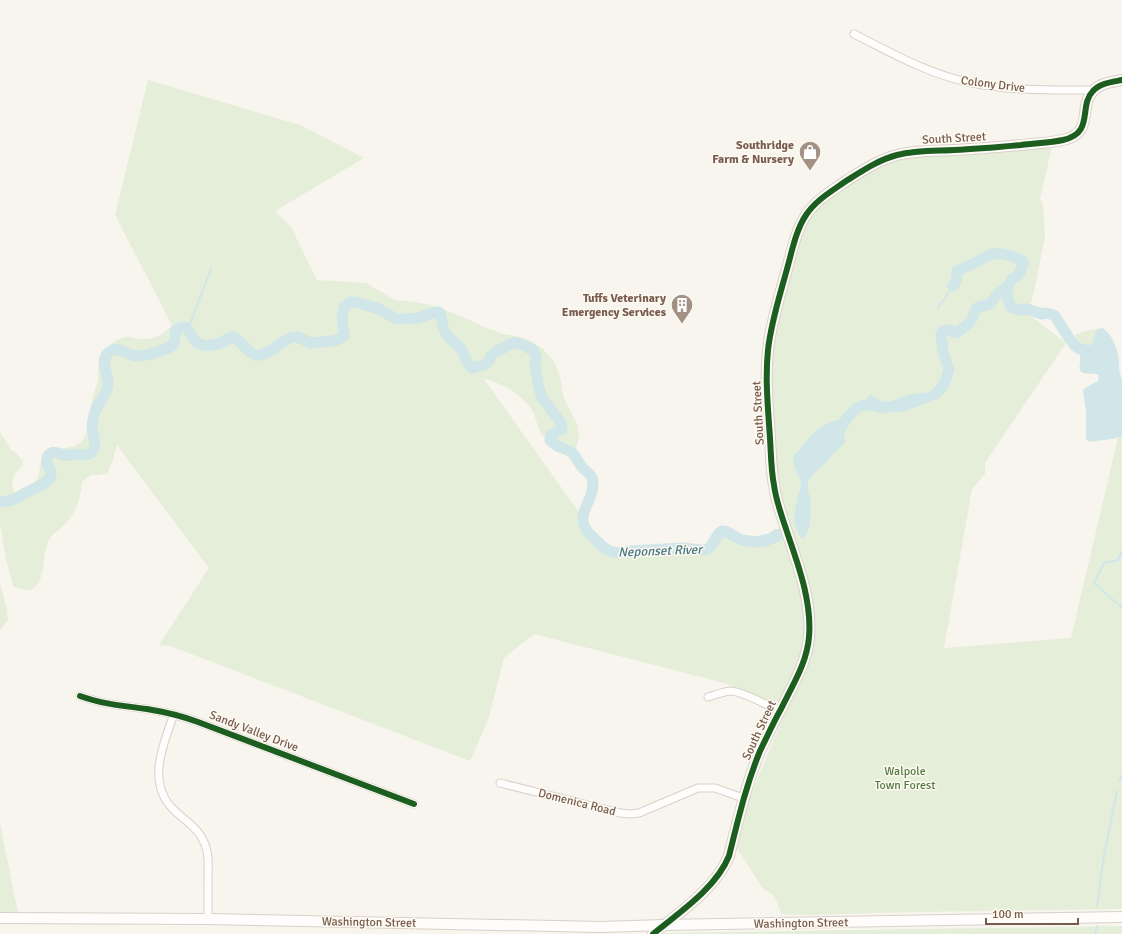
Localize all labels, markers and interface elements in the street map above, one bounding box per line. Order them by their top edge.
street label: Colony Drive [960,73,1026,96]
street label: South Street [922,129,986,148]
place label: Southridge Farm & Nursery [712,138,794,167]
shop icon: Southridge Farm & Nursery [797,139,823,172]
place label: Tuffs Veterinary Emergency Services [562,291,667,320]
building icon: Tuffs Veterinary Emergency Services [669,292,695,325]
street label: South Street [749,381,768,445]
water label: Neponset River [618,541,704,560]
street label: South Street [739,698,780,762]
street label: Sandy Valley Drive [207,708,300,755]
park label: Walpole Town Forest [875,764,935,793]
street label: Domenica Road [537,786,617,819]
scale bar [986,900,1078,926]
text: 100 m [992,907,1024,922]
street label: Washington Street [322,914,416,931]
street label: Washington Street [754,915,848,932]

